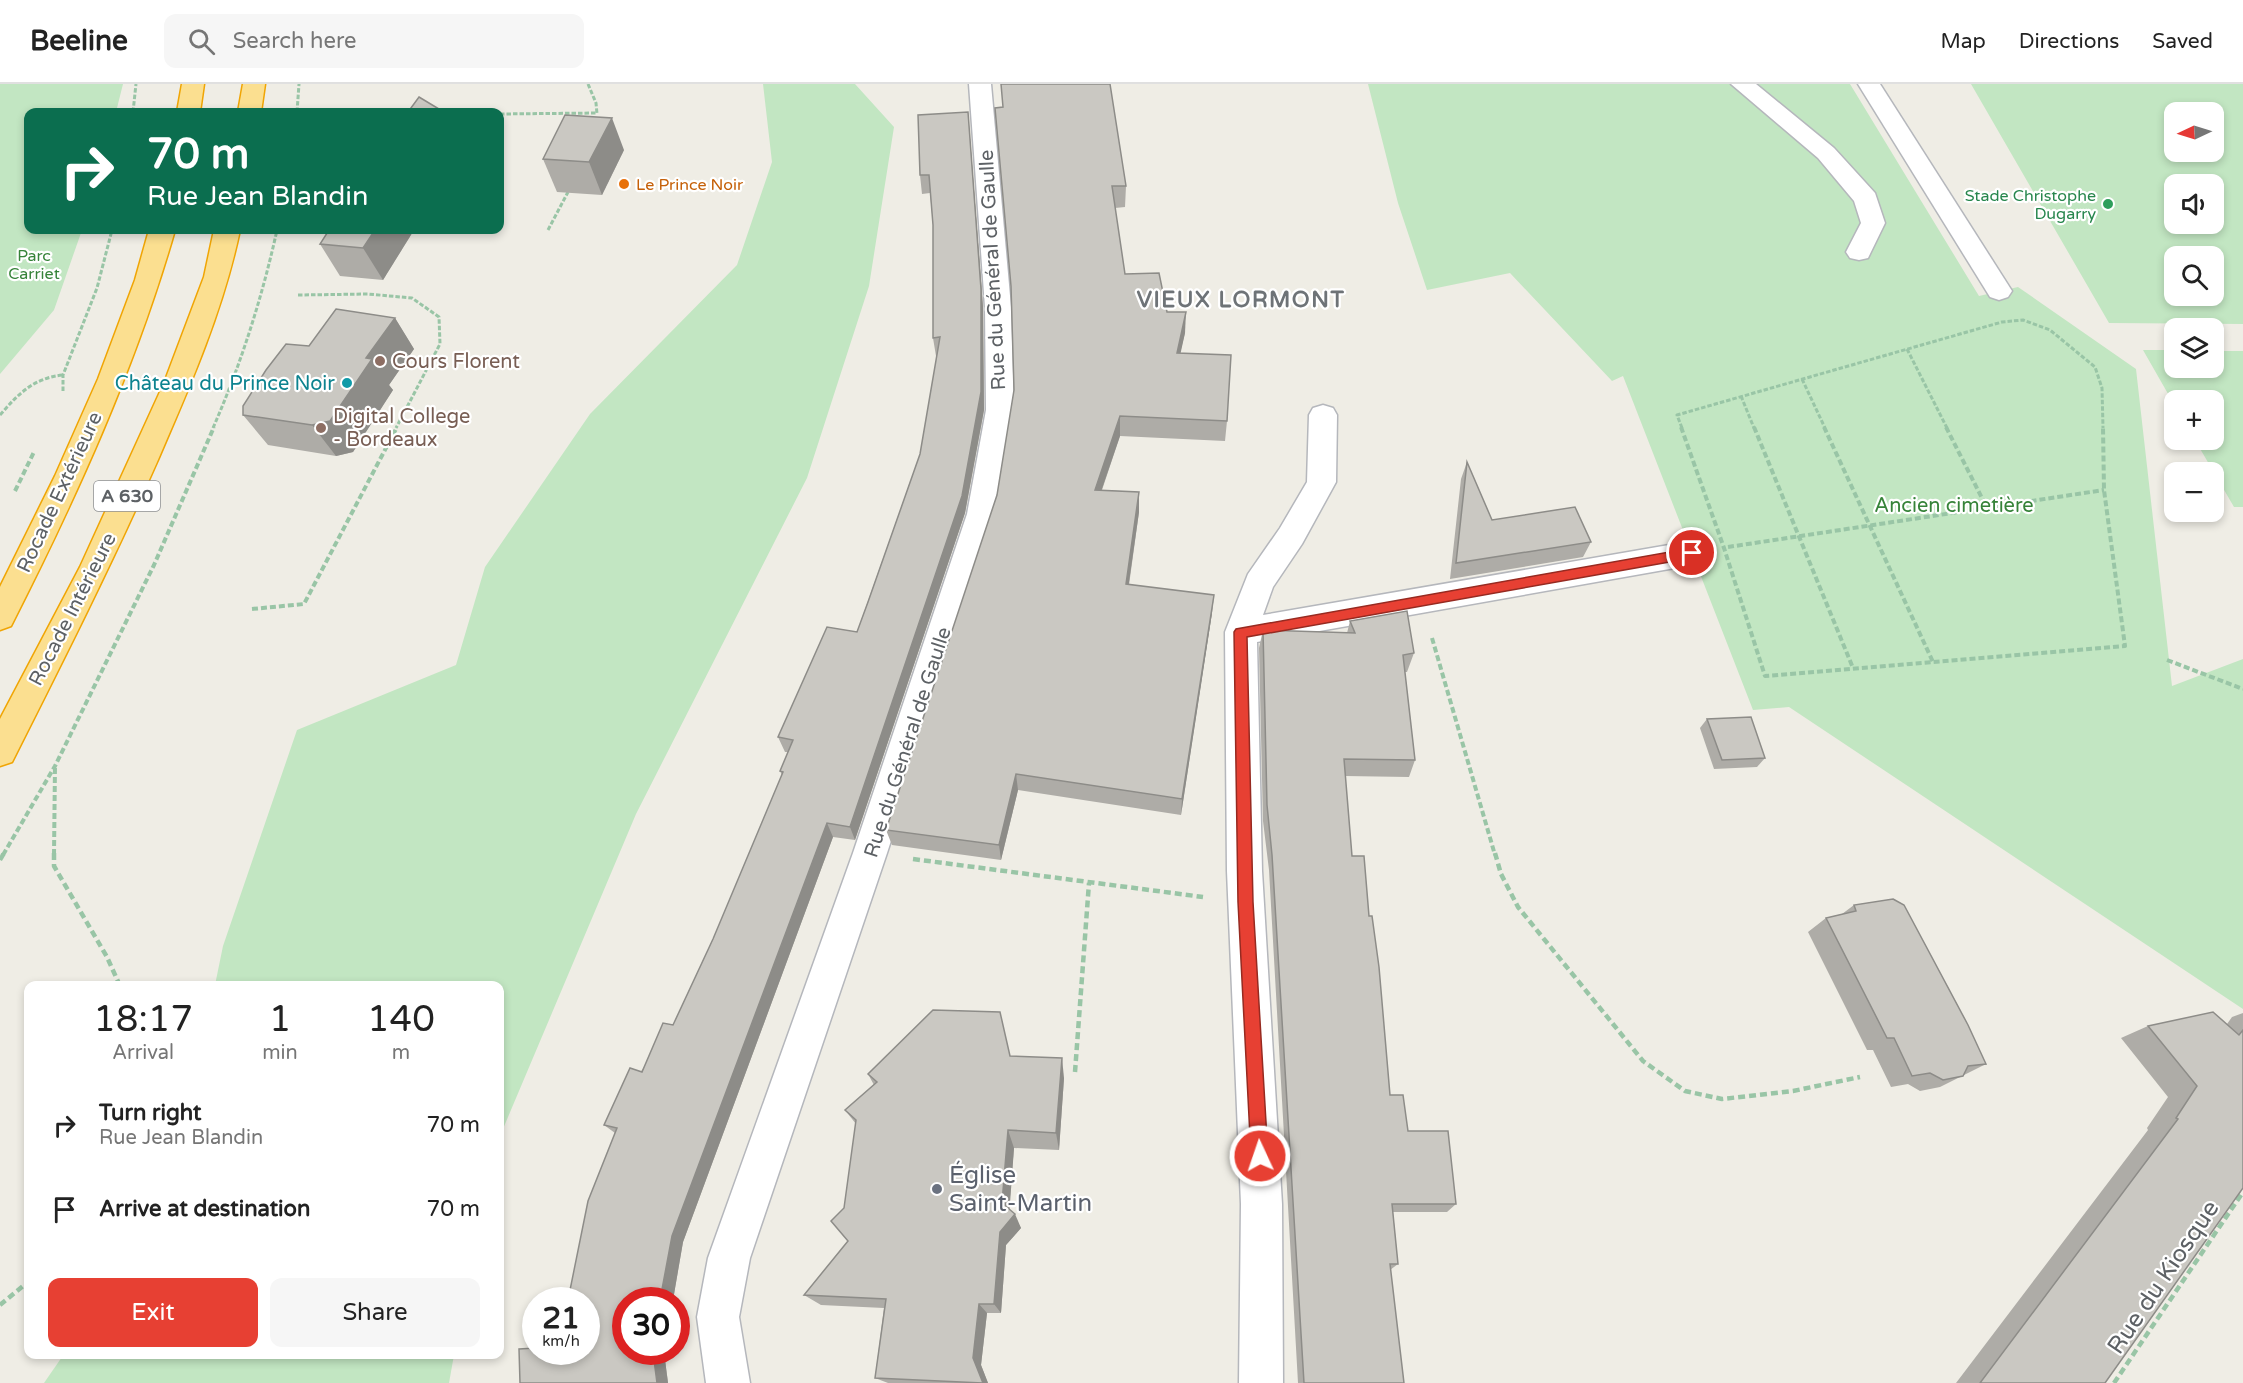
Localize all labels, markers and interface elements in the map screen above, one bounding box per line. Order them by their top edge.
search box [164,14,584,68]
text: Beeline [30,24,128,58]
icon: search [185,25,218,58]
text: Search here [233,28,357,54]
text: Map [1940,29,1986,54]
text: Directions [2019,29,2119,54]
text: Saved [2152,29,2213,54]
north arrow [2164,102,2224,162]
map controls [2164,102,2224,522]
text: 70 m [147,129,249,180]
icon: right [48,132,126,210]
street label: Rue du Général de Gaulle [975,149,1011,391]
button: sound [2164,174,2224,234]
place label: Le Prince Noir [636,175,744,195]
marker: Le Prince Noir [617,177,631,191]
text: Rue Jean Blandin [147,180,369,213]
place label: Stade Christophe Dugarry [1965,186,2096,224]
marker: Stade Christophe Dugarry [2101,197,2115,211]
park label: Parc Carriet [8,246,60,284]
button: search [2164,246,2224,306]
district label: VIEUX LORMONT [1137,287,1345,313]
button: layers [2164,318,2224,378]
place label: Cours Florent [392,350,520,374]
marker: Cours Florent [373,354,387,368]
place label: Château du Prince Noir [115,372,335,396]
marker: Château du Prince Noir [340,376,354,390]
button: + [2164,390,2224,450]
place label: Digital College - Bordeaux [333,405,470,452]
street label: Rocade Extérieure [12,408,108,577]
marker: Digital College - Bordeaux [314,421,328,435]
button: − [2164,462,2224,522]
road number: A 630 [94,481,160,511]
park label: Ancien cimetière [1874,494,2034,518]
pin [1666,527,1717,578]
street label: Rocade Intérieure [24,529,122,690]
icon: arrive [1675,536,1708,569]
street label: Rue du Général de Gaulle [859,624,957,861]
text: 18:17 [93,998,193,1041]
text: 1 [269,998,291,1041]
text: 140 [367,998,435,1041]
text: Arrival [112,1041,174,1065]
text: min [262,1041,298,1065]
text: m [392,1041,410,1065]
text: Turn right [99,1100,201,1126]
icon: right [48,1109,81,1142]
text: 70 m [426,1112,480,1138]
position arrow [1228,1124,1292,1188]
text: Rue Jean Blandin [99,1126,263,1150]
place label: Église Saint-Martin [949,1160,1092,1218]
marker: Église Saint-Martin [930,1182,944,1196]
icon: arrive [48,1193,81,1226]
street label: Rue du Kiosque [2101,1195,2225,1360]
text: Arrive at destination [99,1196,310,1222]
text: 70 m [426,1196,480,1222]
button: Exit [48,1278,258,1347]
button: Share [270,1278,480,1347]
speed limit sign: 30 [612,1287,690,1365]
text: 21 [542,1300,580,1337]
text: km/h [542,1332,580,1350]

